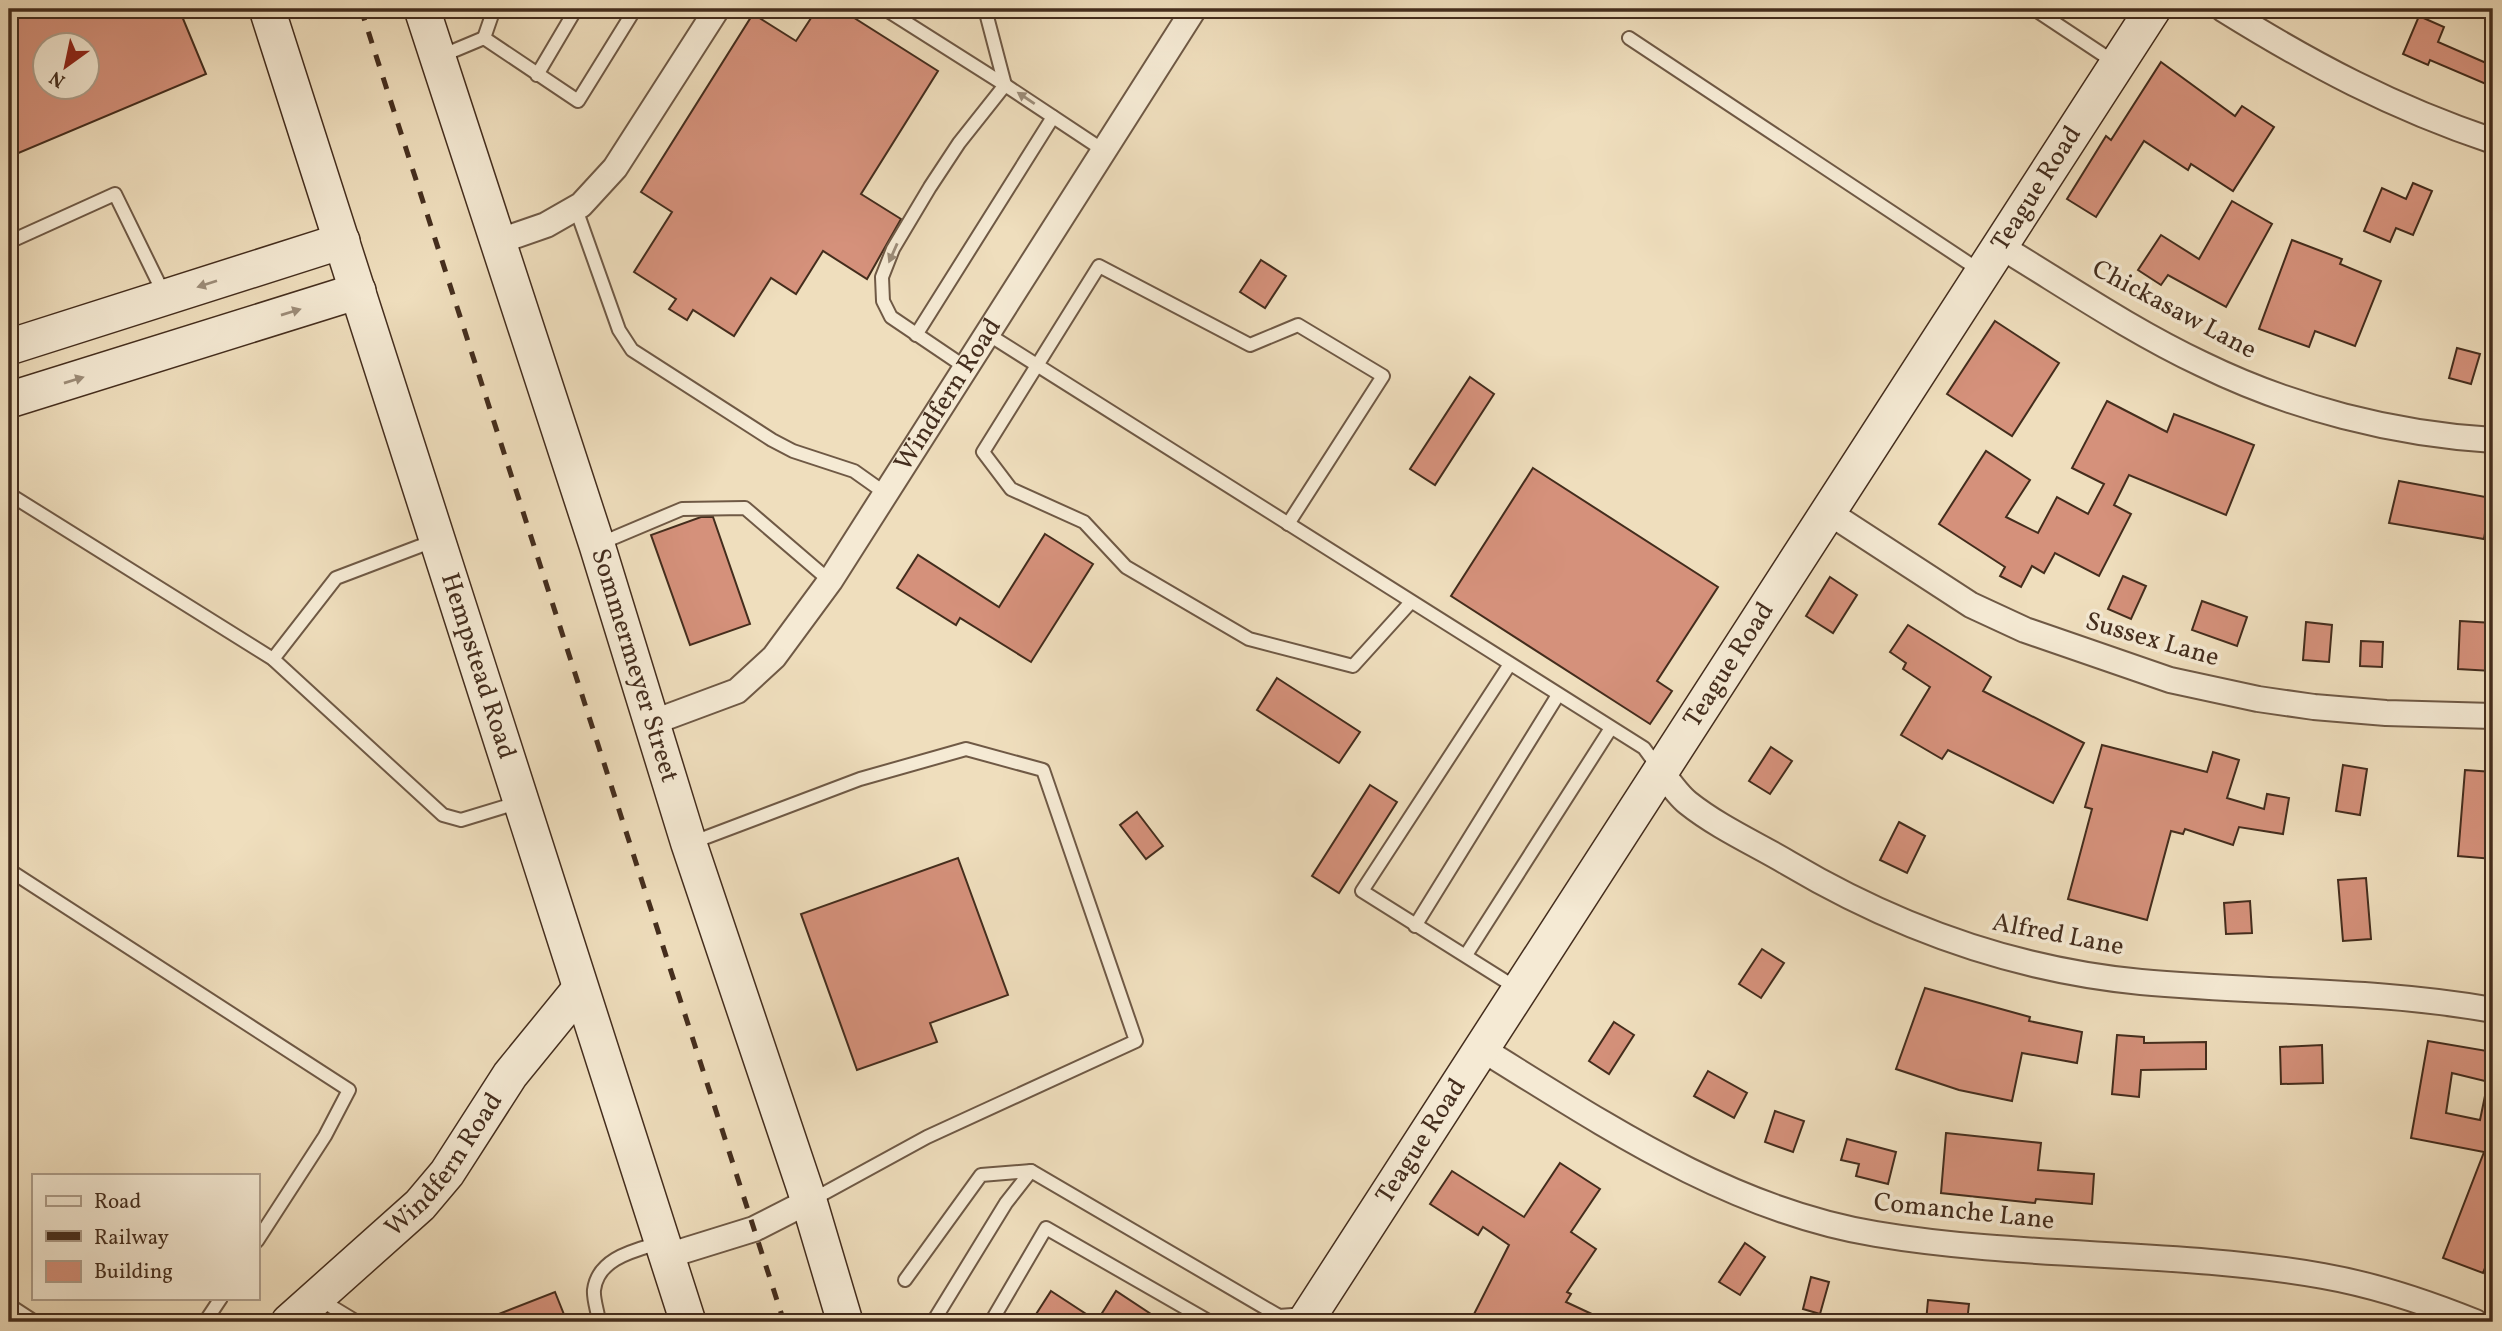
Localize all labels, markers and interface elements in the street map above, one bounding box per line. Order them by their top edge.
north arrow [32,32,102,102]
text: N [45,64,71,93]
one-way arrow [1016,92,1035,105]
street label: Teague Road [1983,119,2091,259]
one-way arrow [887,243,899,263]
street label: Chickasaw Lane [2085,251,2263,369]
one-way arrow [196,279,217,290]
one-way arrow [281,306,302,317]
street label: Windfern Road [886,311,1011,478]
one-way arrow [64,374,85,385]
street label: Sommermeyer Street [581,544,687,787]
street label: Hempstead Road [431,568,524,764]
street label: Teague Road [1675,595,1783,735]
street label: Sussex Lane [2081,604,2223,676]
street label: Alfred Lane [1989,905,2127,965]
street label: Teague Road [1368,1072,1476,1211]
street label: Windfern Road [377,1086,512,1246]
legend [32,1174,259,1300]
street label: Comanche Lane [1872,1185,2056,1239]
text: Road [94,1188,141,1217]
text: Railway [94,1224,170,1253]
text: Building [94,1258,173,1287]

